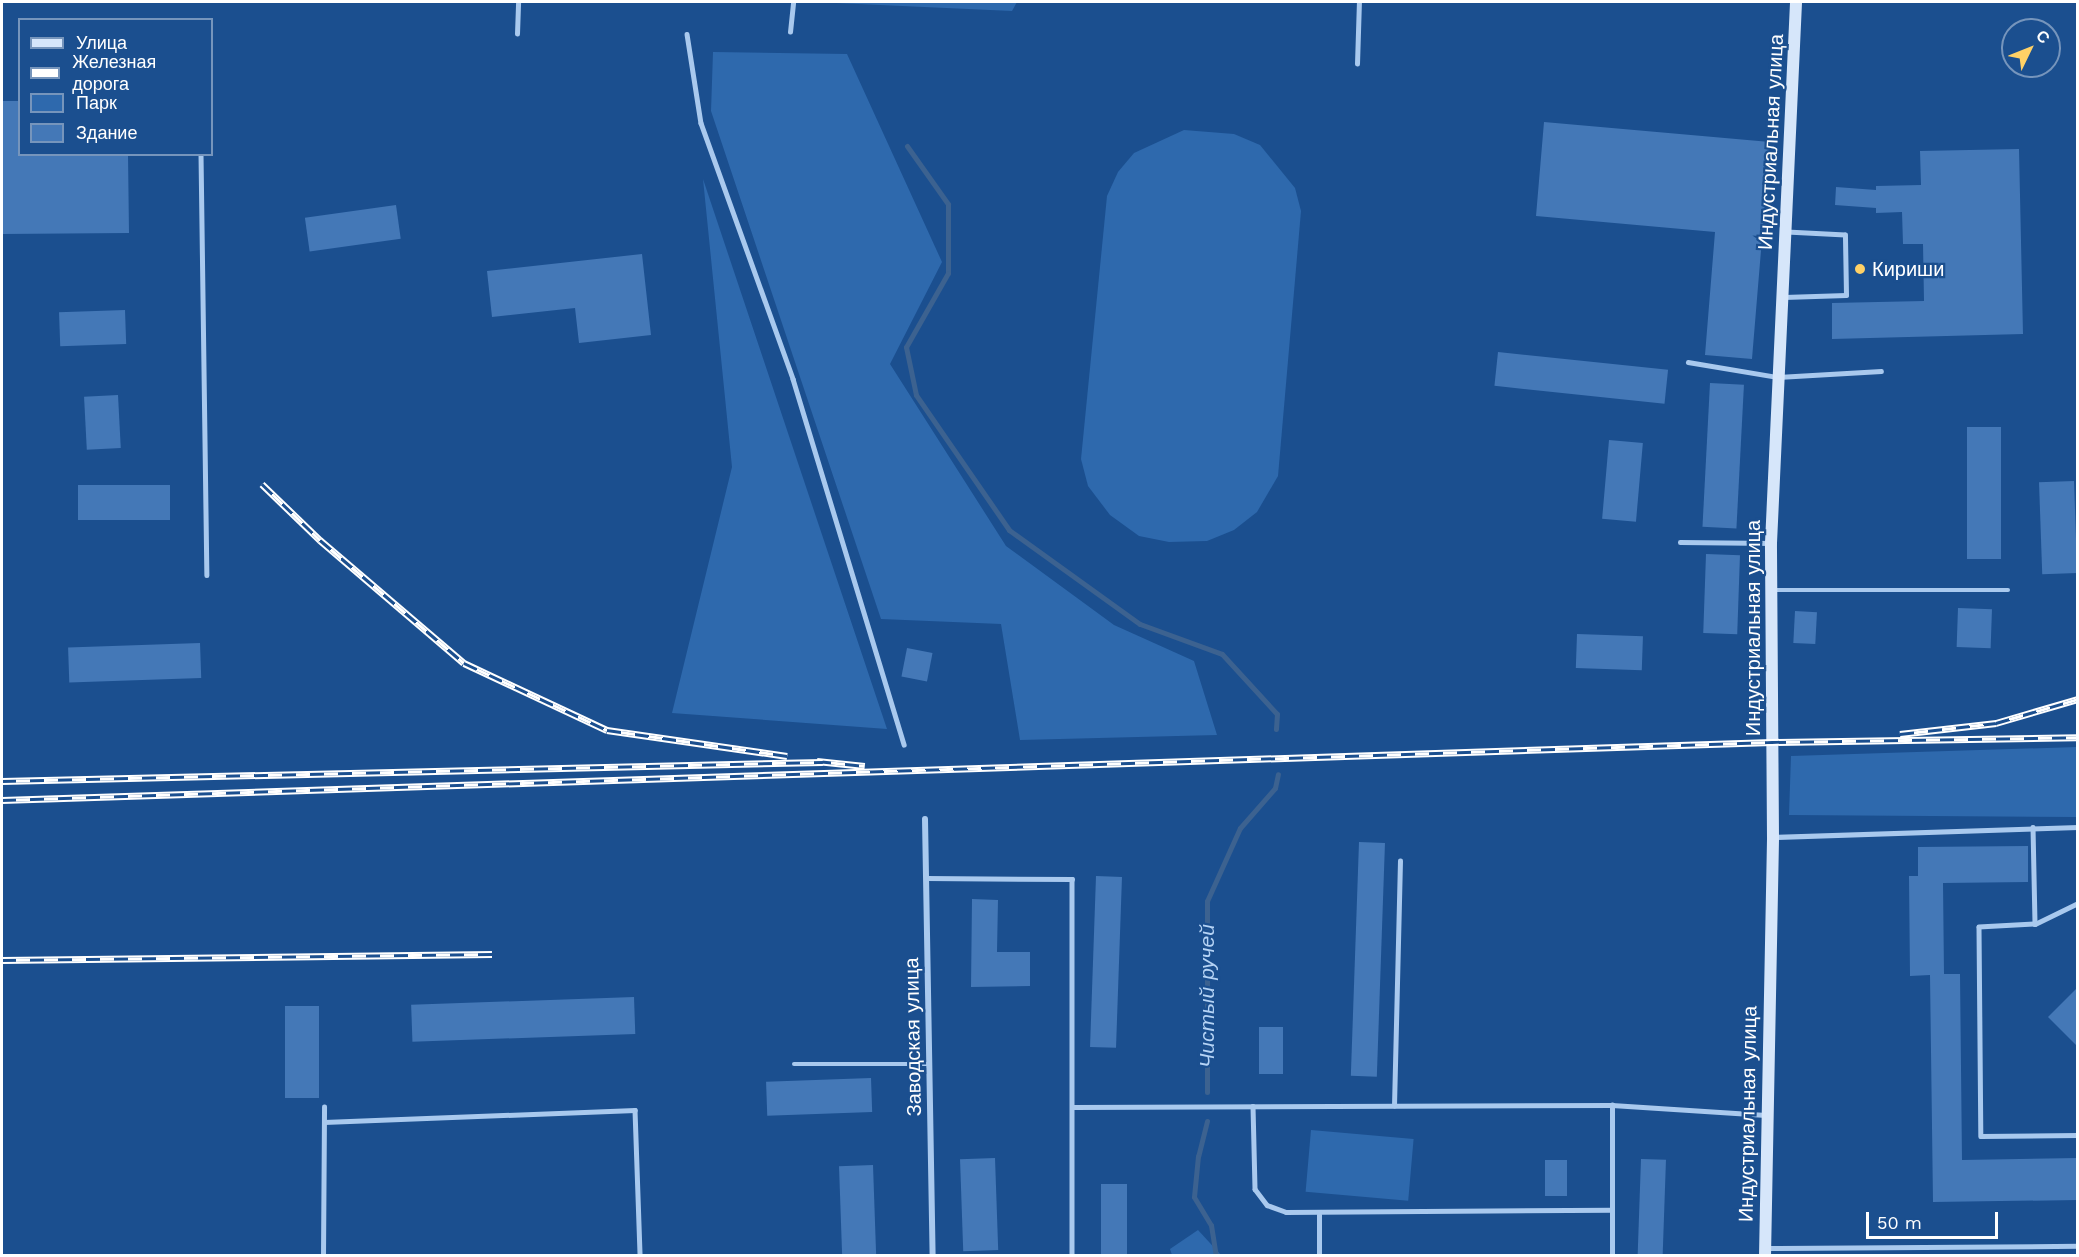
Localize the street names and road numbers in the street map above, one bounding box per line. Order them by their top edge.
street label: Индустриальная улица [1753,33,1789,251]
street label: Индустриальная улица [1741,520,1765,736]
street label: Заводская улица [900,957,926,1117]
street label: Индустриальная улица [1734,1006,1762,1222]

